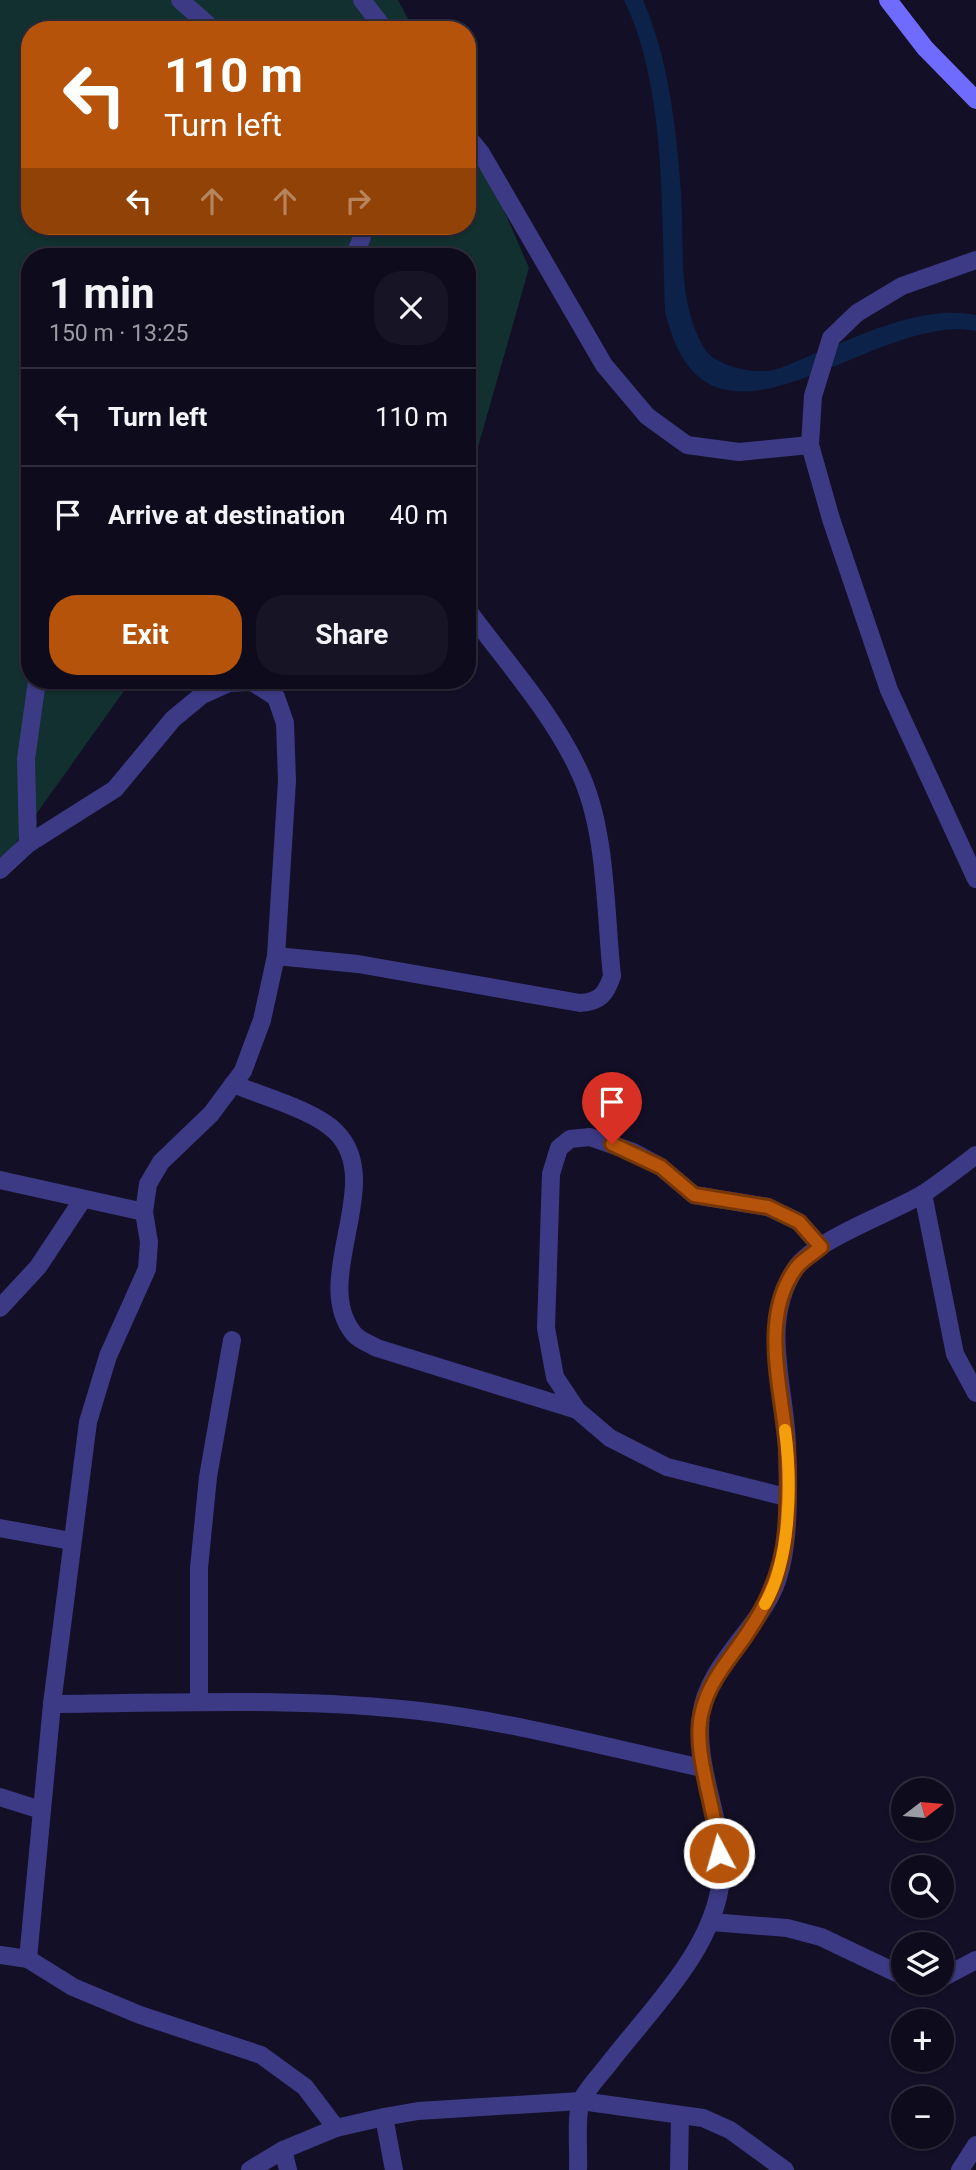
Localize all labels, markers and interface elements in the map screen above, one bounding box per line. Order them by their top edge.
text: 110 m [164,47,303,104]
icon: left [49,49,140,140]
text: Turn left [164,106,282,144]
icon: left [120,182,158,220]
icon: ahead [193,182,231,220]
icon: ahead [266,182,304,220]
icon: right [339,182,377,220]
text: 1 min [49,269,155,318]
button: close [374,271,448,345]
text: 150 m · 13:25 [49,320,188,347]
icon: left [49,398,87,436]
text: Turn left [108,402,207,432]
text: 110 m [375,402,448,432]
icon: arrive [49,496,87,534]
text: Arrive at destination [108,500,345,530]
text: 40 m [390,500,448,530]
button: Exit [49,595,242,675]
button: Share [256,595,448,675]
pin [582,1072,642,1144]
icon: arrive [593,1083,631,1121]
north arrow [891,1778,954,1841]
map controls [891,1778,954,2149]
position arrow [682,1816,756,1890]
button: search [891,1855,954,1918]
button: layers [891,1932,954,1995]
button: + [891,2009,954,2072]
button: − [891,2086,954,2149]

